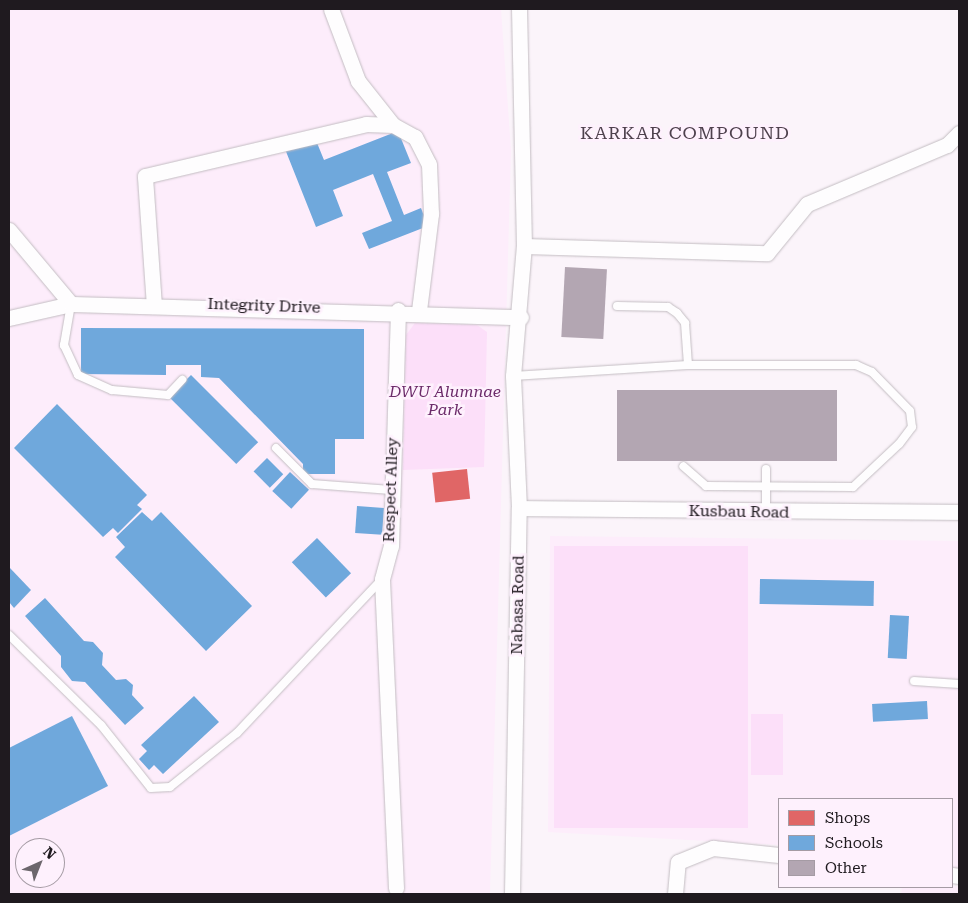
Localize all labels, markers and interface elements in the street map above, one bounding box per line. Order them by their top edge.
district label: KARKAR COMPOUND [578,122,792,144]
street label: Integrity Drive [207,294,321,318]
park label: DWU Alumnae Park [389,382,501,420]
street label: Respect Alley [380,437,402,543]
street label: Kusbau Road [688,502,790,522]
street label: Nabasa Road [508,555,528,655]
legend [778,798,953,888]
text: Shops [825,809,870,827]
text: Schools [825,834,883,852]
north arrow [15,838,65,888]
text: N [40,843,59,862]
text: Other [825,859,867,877]

